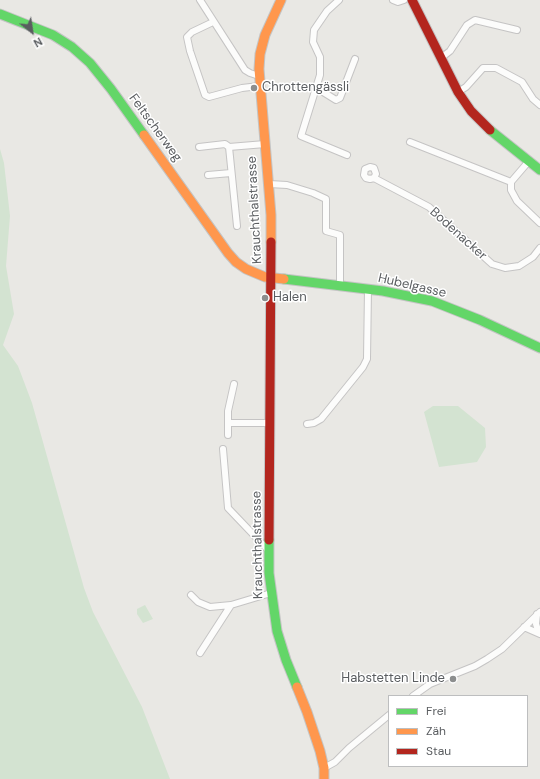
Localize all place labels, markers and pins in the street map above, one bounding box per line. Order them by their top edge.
place label: Chrottengässli [262,80,349,96]
marker: Chrottengässli [249,83,259,93]
place label: Halen [273,290,307,306]
marker: Halen [260,293,270,303]
place label: Habstetten Linde [341,671,445,687]
marker: Habstetten Linde [448,674,458,684]

